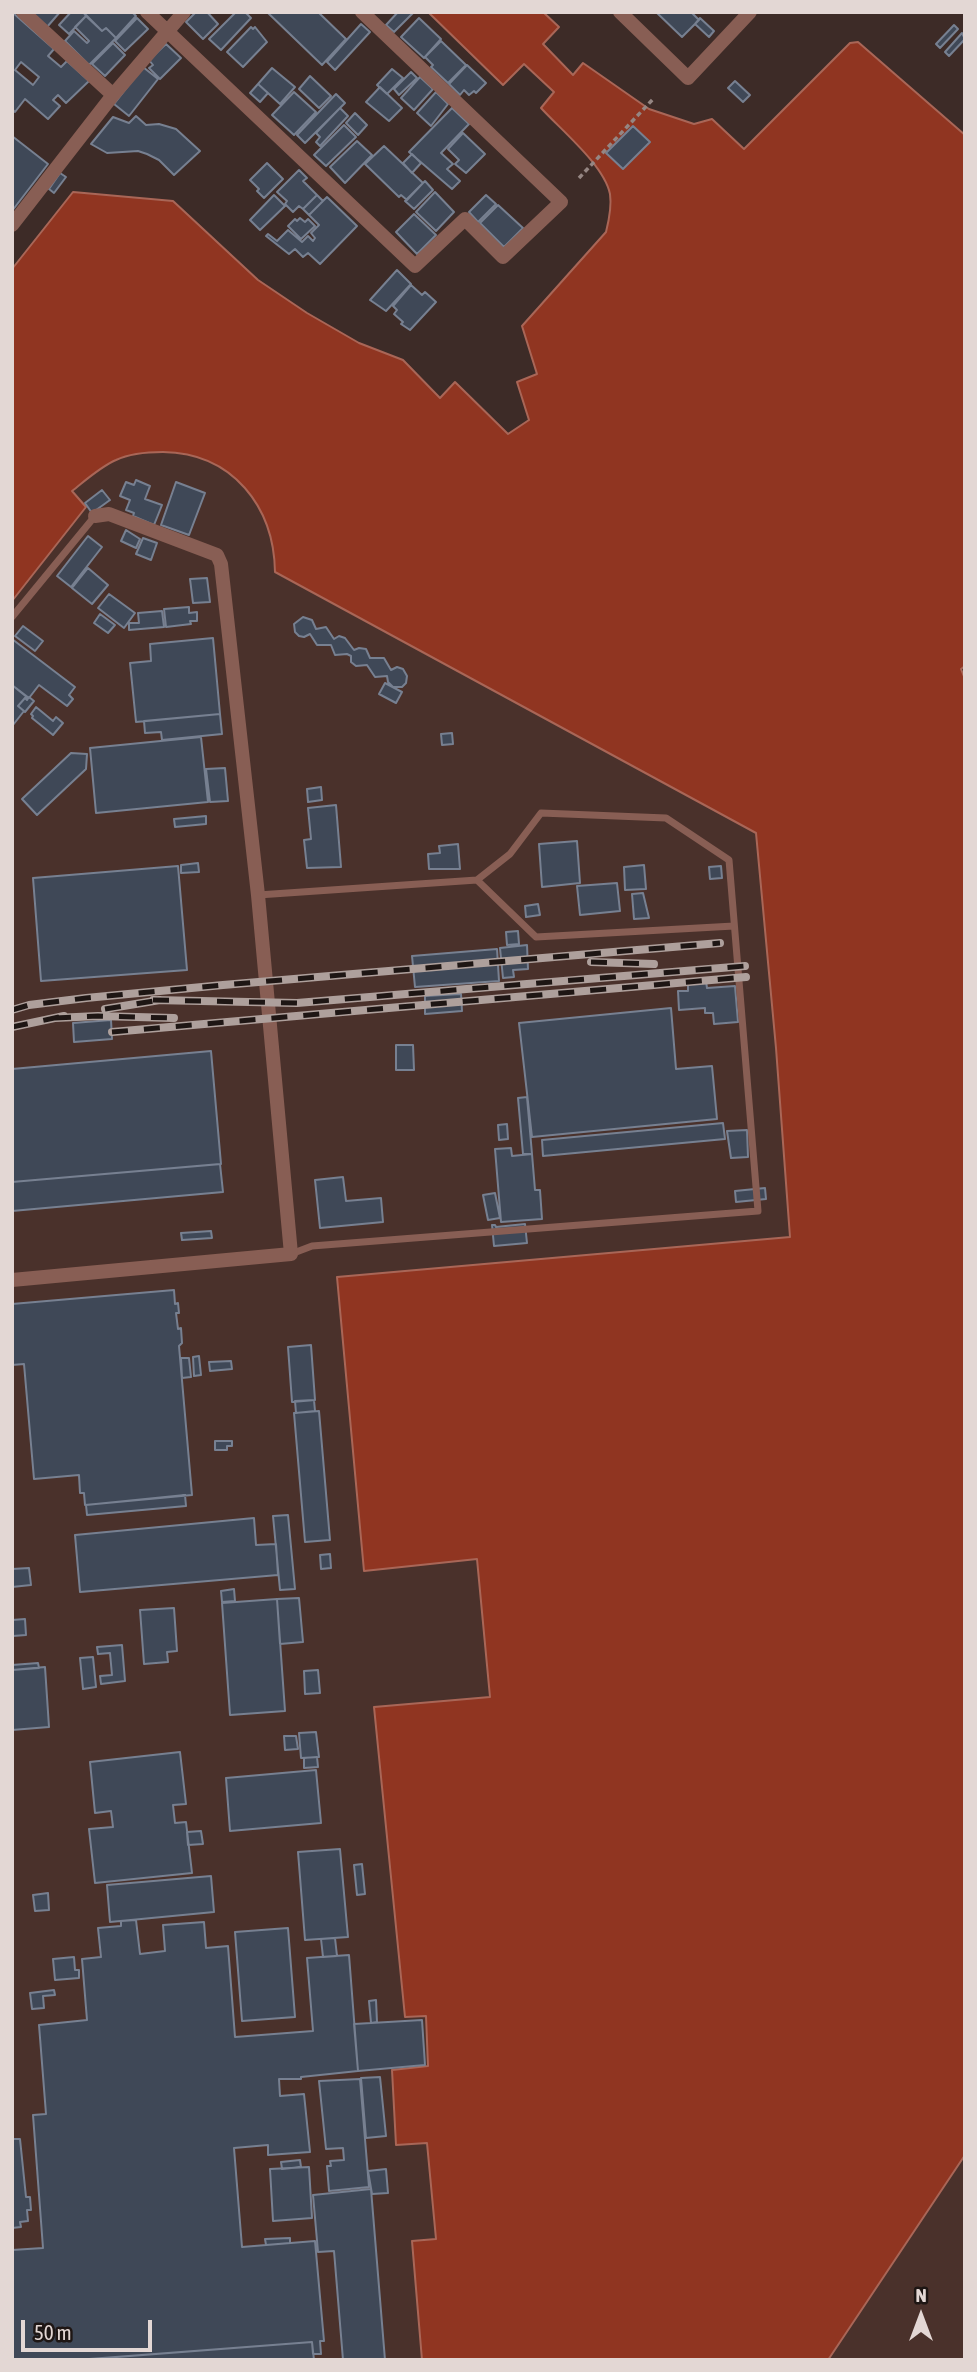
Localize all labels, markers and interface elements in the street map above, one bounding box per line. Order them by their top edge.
north arrow [886,2281,956,2351]
text: N [915,2284,927,2306]
scale bar [24,2306,156,2350]
text: 50 m [34,2320,72,2344]

